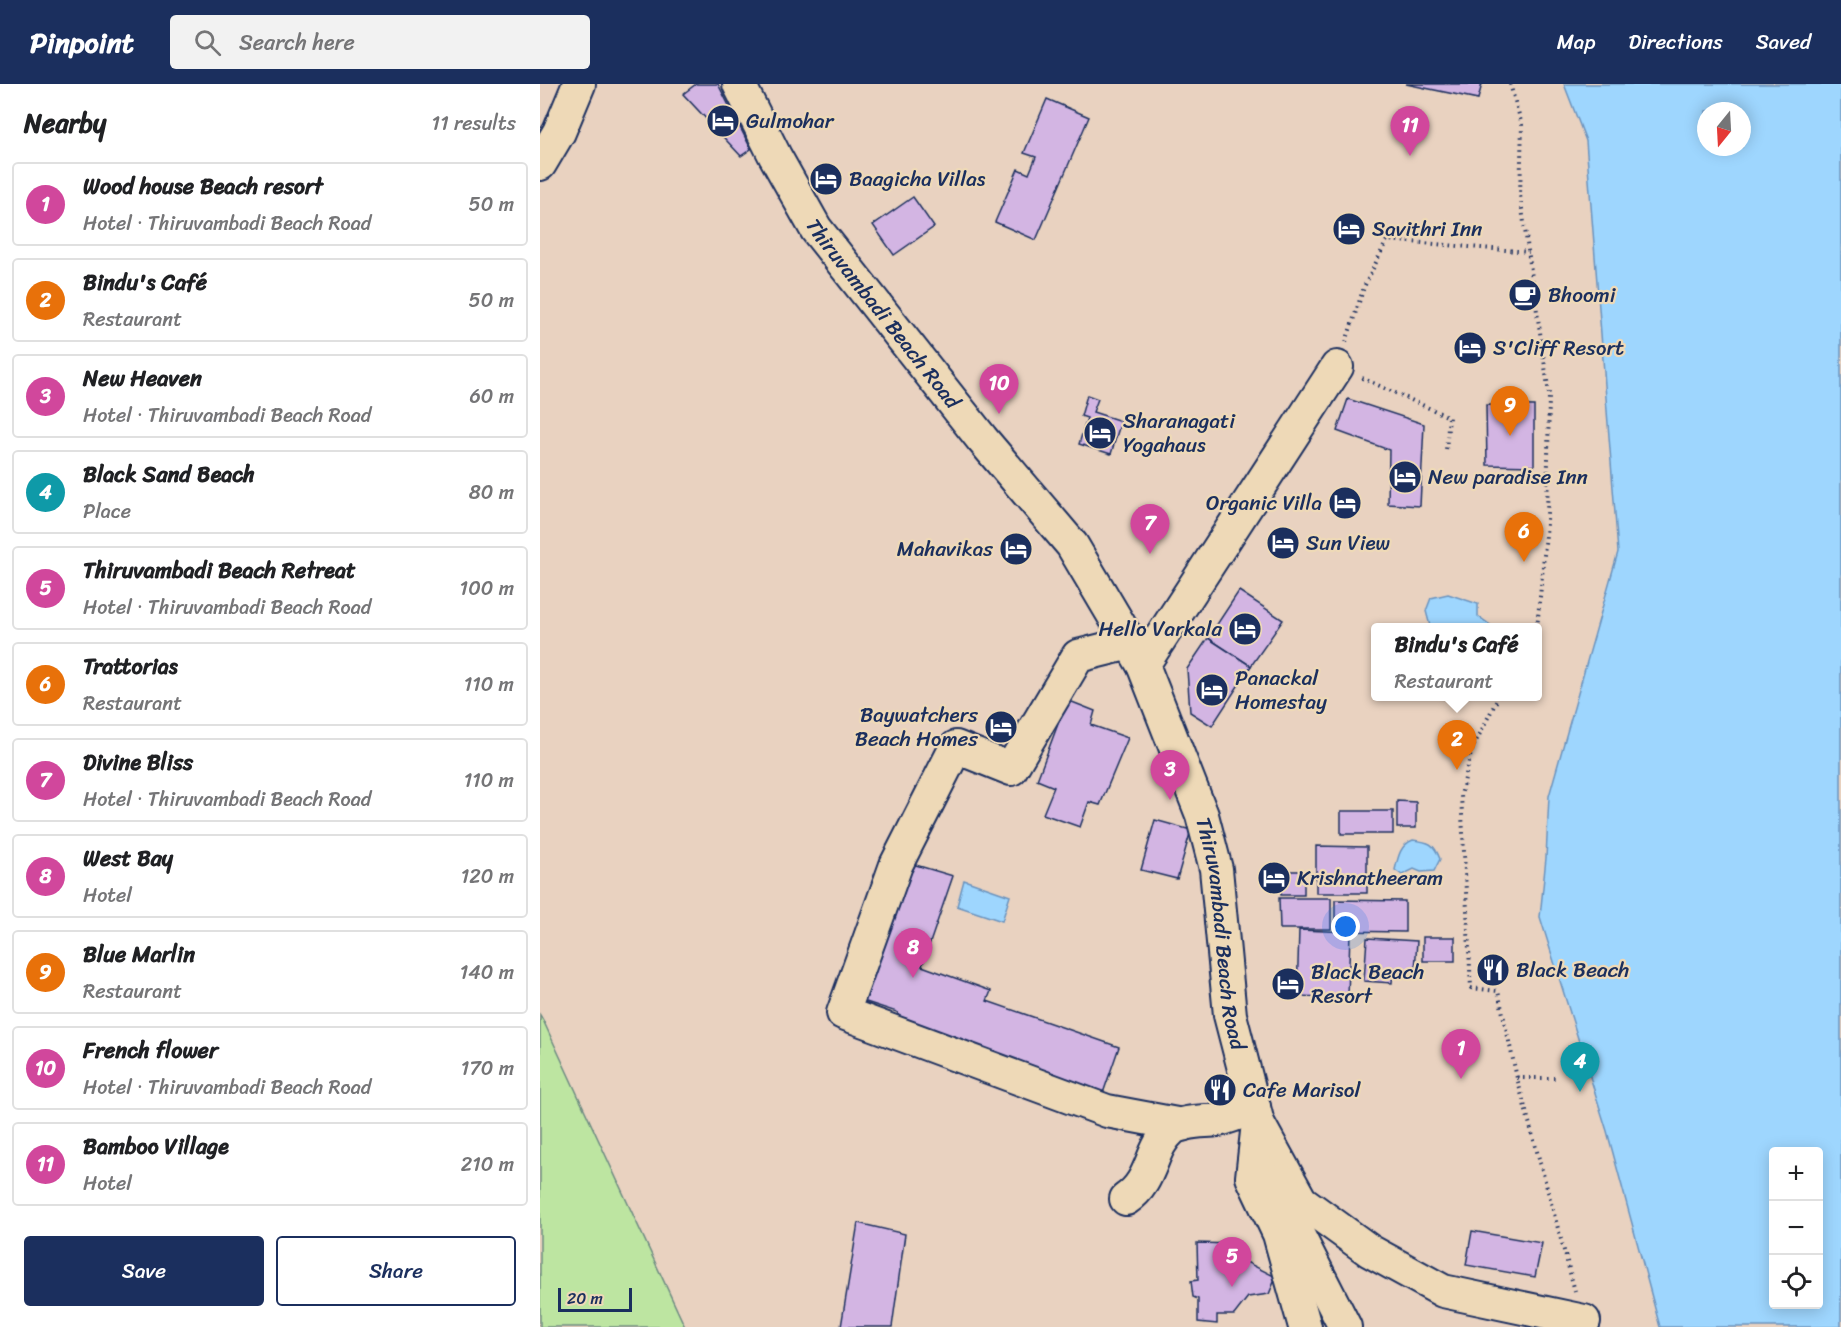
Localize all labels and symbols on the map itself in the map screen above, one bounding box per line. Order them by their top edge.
place label: Gulmohar [746,102,835,140]
north arrow [1697,102,1751,156]
hotel icon: Gulmohar [705,103,741,139]
pin: 11 [1390,106,1430,156]
place label: Baagicha Villas [849,160,986,198]
hotel icon: Baagicha Villas [808,161,844,197]
place label: Savithri Inn [1372,210,1482,248]
street label: Thiruvambadi Beach Road [795,211,972,419]
hotel icon: Savithri Inn [1331,211,1367,247]
place label: Bhoomi [1548,276,1617,314]
cafe icon: Bhoomi [1507,277,1543,313]
place label: S'Cliff Resort [1493,329,1624,367]
hotel icon: S'Cliff Resort [1452,330,1488,366]
pin: 10 [980,364,1018,414]
pin: 9 [1490,386,1530,436]
place label: Sharanagati Yogahaus [1123,402,1236,464]
hotel icon: Sharanagati Yogahaus [1082,415,1118,451]
place label: New paradise Inn [1428,458,1588,496]
hotel icon: New paradise Inn [1387,459,1423,495]
place label: Organic Villa [1206,484,1322,522]
hotel icon: Organic Villa [1327,485,1363,521]
pin: 7 [1130,504,1170,554]
pin: 6 [1504,512,1544,562]
place label: Sun View [1306,524,1391,562]
hotel icon: Sun View [1265,525,1301,561]
place label: Mahavikas [897,530,993,568]
hotel icon: Mahavikas [998,531,1034,567]
place label: Hello Varkala [1098,610,1222,648]
hotel icon: Hello Varkala [1227,611,1263,647]
place label: Panackal Homestay [1235,659,1327,721]
hotel icon: Panackal Homestay [1194,672,1230,708]
place label: Baywatchers Beach Homes [855,696,978,758]
hotel icon: Baywatchers Beach Homes [983,709,1019,745]
pin: 2 [1438,720,1476,770]
pin: 3 [1150,750,1190,800]
street label: Thiruvambadi Beach Road [1184,813,1258,1056]
place label: Krishnatheeram [1297,859,1443,897]
hotel icon: Krishnatheeram [1256,860,1292,896]
your location [1331,912,1360,941]
pin: 8 [894,928,932,978]
place label: Black Beach [1516,951,1629,989]
restaurant icon: Black Beach [1475,952,1511,988]
place label: Black Beach Resort [1311,953,1424,1015]
hotel icon: Black Beach Resort [1270,966,1306,1002]
pin: 1 [1442,1030,1480,1079]
pin: 4 [1560,1042,1600,1092]
place label: Cafe Marisol [1243,1071,1361,1109]
restaurant icon: Cafe Marisol [1202,1072,1238,1108]
pin: 5 [1212,1238,1252,1287]
scale bar [558,1285,632,1312]

